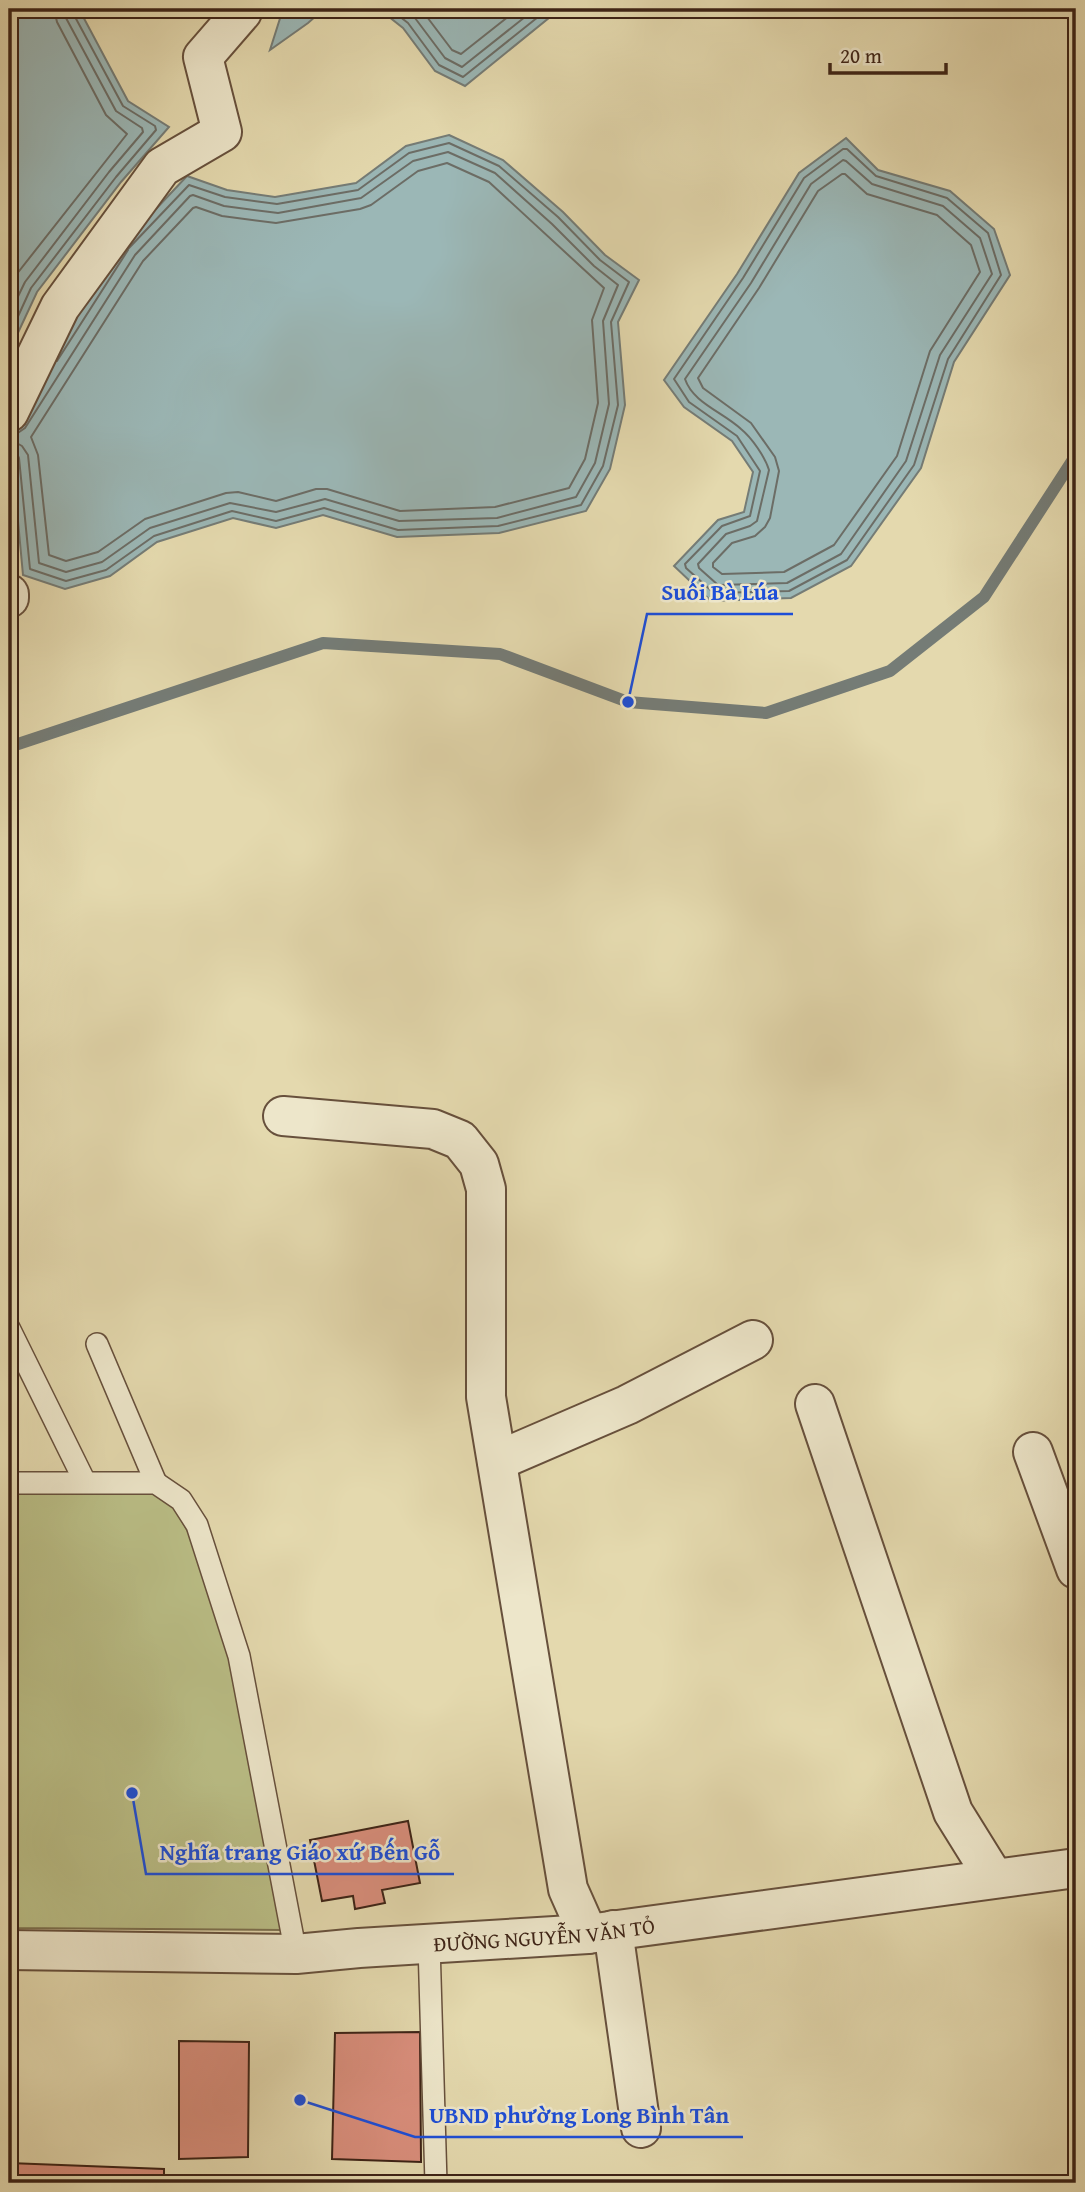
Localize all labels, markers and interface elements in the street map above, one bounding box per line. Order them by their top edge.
scale bar [830,32,945,76]
text: 20 m [840,40,882,71]
callout: Suối Bà Lúa [647,570,793,614]
text: Suối Bà Lúa [661,575,779,608]
callout: Nghĩa trang Giáo xứ Bến Gỗ [146,1830,454,1874]
text: Nghĩa trang Giáo xứ Bến Gỗ [160,1835,440,1868]
street label: ĐƯỜNG NGUYỄN VĂN TỎ [433,1910,657,1959]
callout: UBND phường Long Bình Tân [415,2093,743,2137]
text: UBND phường Long Bình Tân [429,2098,729,2131]

